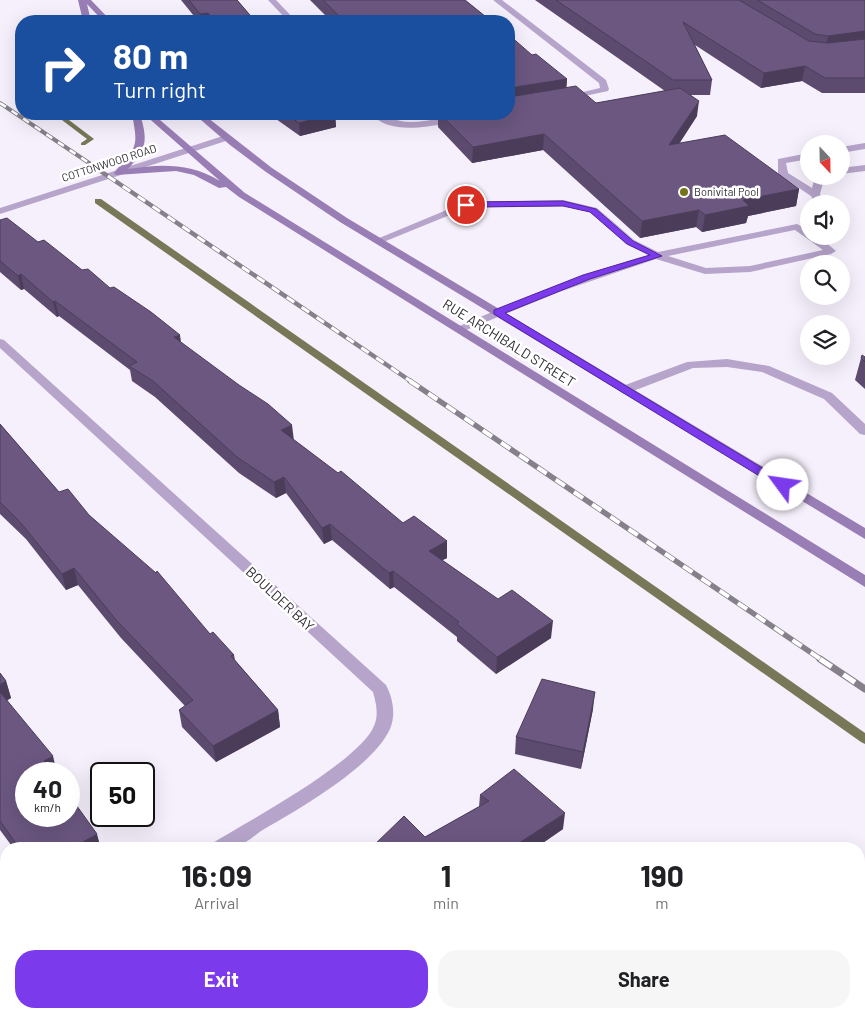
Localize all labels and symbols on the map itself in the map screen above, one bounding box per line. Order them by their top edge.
north arrow [800,135,850,185]
street label: COTTONWOOD ROAD [60,141,158,184]
pin [445,184,487,226]
place label: Bonivital Pool [694,185,759,198]
marker: Bonivital Pool [678,186,690,198]
street label: RUE ARCHIBALD STREET [440,295,579,390]
position arrow [756,458,808,510]
street label: BOULDER BAY [243,563,318,635]
speed limit sign: 50 [90,762,155,827]

